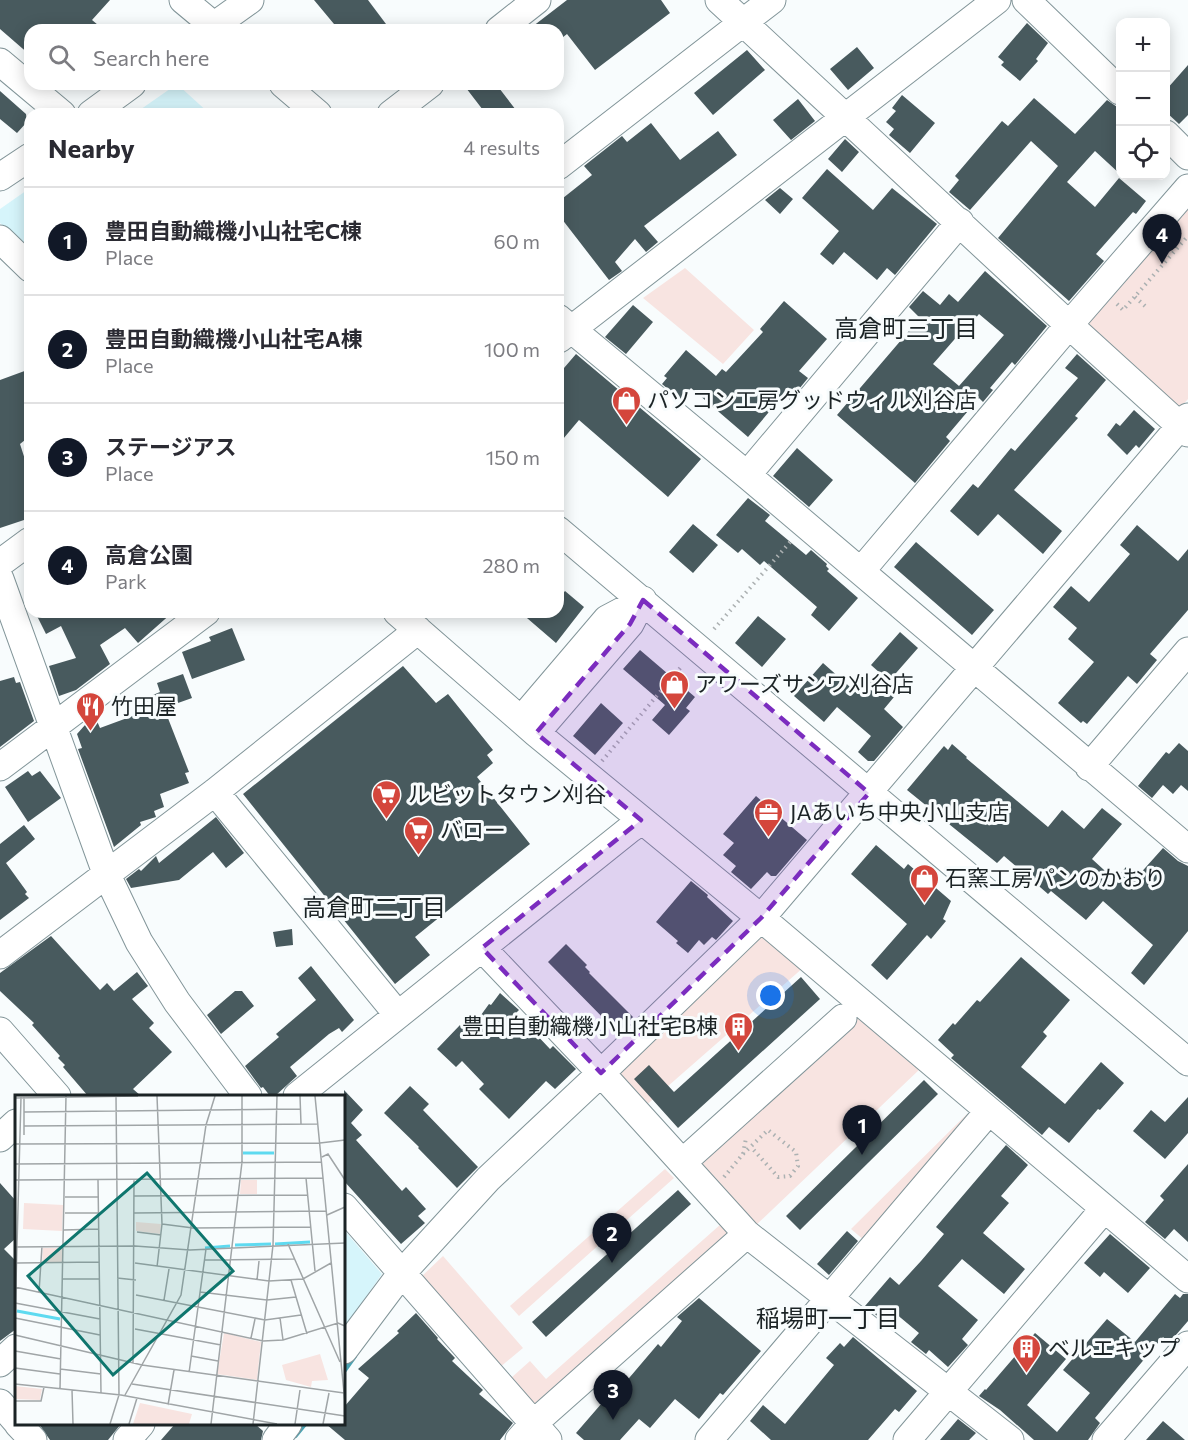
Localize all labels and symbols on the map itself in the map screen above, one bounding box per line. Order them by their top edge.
pin: 4 [1142,214,1182,264]
district label: 高倉町三丁目 [834,313,978,342]
shop icon: パソコン工房グッドウィル刈谷店 [610,384,642,426]
place label: パソコン工房グッドウィル刈谷店 [647,386,977,413]
shop icon: アワーズサンワ刈谷店 [658,668,690,710]
place label: アワーズサンワ刈谷店 [695,670,914,697]
restaurant icon: 竹田屋 [74,690,106,732]
place label: 竹田屋 [111,692,177,719]
supermarket icon: ルビットタウン刈谷 [371,778,403,820]
place label: ルビットタウン刈谷 [408,780,606,807]
office icon: JAあいち中央小山支店 [753,796,785,838]
place label: JAあいち中央小山支店 [790,798,1010,825]
supermarket icon: バロー [403,814,435,856]
place label: バロー [440,816,506,843]
shop icon: 石窯工房パンのかおり [908,862,940,904]
place label: 石窯工房パンのかおり [945,864,1166,891]
district label: 高倉町二丁目 [302,892,446,921]
your location [756,981,785,1010]
building icon: 豊田自動織機小山社宅B棟 [723,1010,755,1052]
place label: 豊田自動織機小山社宅B棟 [462,1012,718,1039]
inset map [15,1095,345,1425]
pin: 1 [842,1106,882,1155]
pin: 2 [592,1214,632,1263]
district label: 稲場町一丁目 [756,1303,900,1332]
building icon: ベルエキップ [1011,1332,1043,1374]
place label: ベルエキップ [1048,1334,1180,1361]
pin: 3 [594,1370,632,1420]

